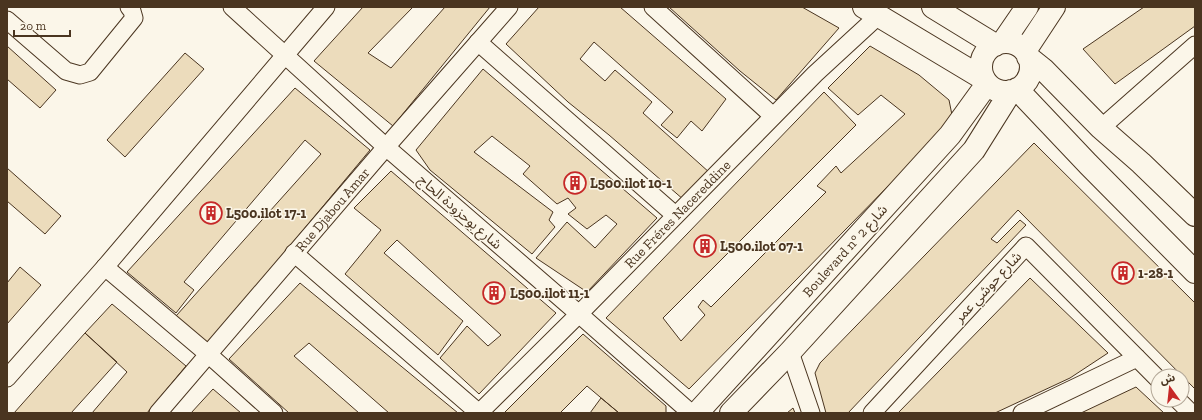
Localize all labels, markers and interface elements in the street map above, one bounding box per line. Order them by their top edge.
scale bar [14,12,70,38]
text: 20 m [20,19,47,33]
street label: Rue Fréres Nacereddine [621,156,734,271]
street label: Rue Djabou Amar [292,164,373,255]
building icon: L500.ilot 10-1 [562,170,588,196]
street label: شارع بوحزودة الحاج [413,171,505,254]
place label: L500.ilot 10-1 [590,175,672,192]
building icon: L500.ilot 17-1 [198,200,224,226]
street label: Boulevard n° شارع 2 [799,201,892,302]
place label: L500.ilot 17-1 [226,205,307,222]
building icon: L500.ilot 07-1 [692,233,718,259]
place label: L500.ilot 07-1 [720,238,803,255]
street label: شارع حوشي عمر [950,248,1027,328]
building icon: 1-28-1 [1110,260,1136,286]
place label: 1-28-1 [1138,265,1174,282]
building icon: L500.ilot 11-1 [481,280,507,306]
place label: L500.ilot 11-1 [510,285,590,302]
north arrow [1150,368,1190,408]
text: ش [1159,371,1177,387]

